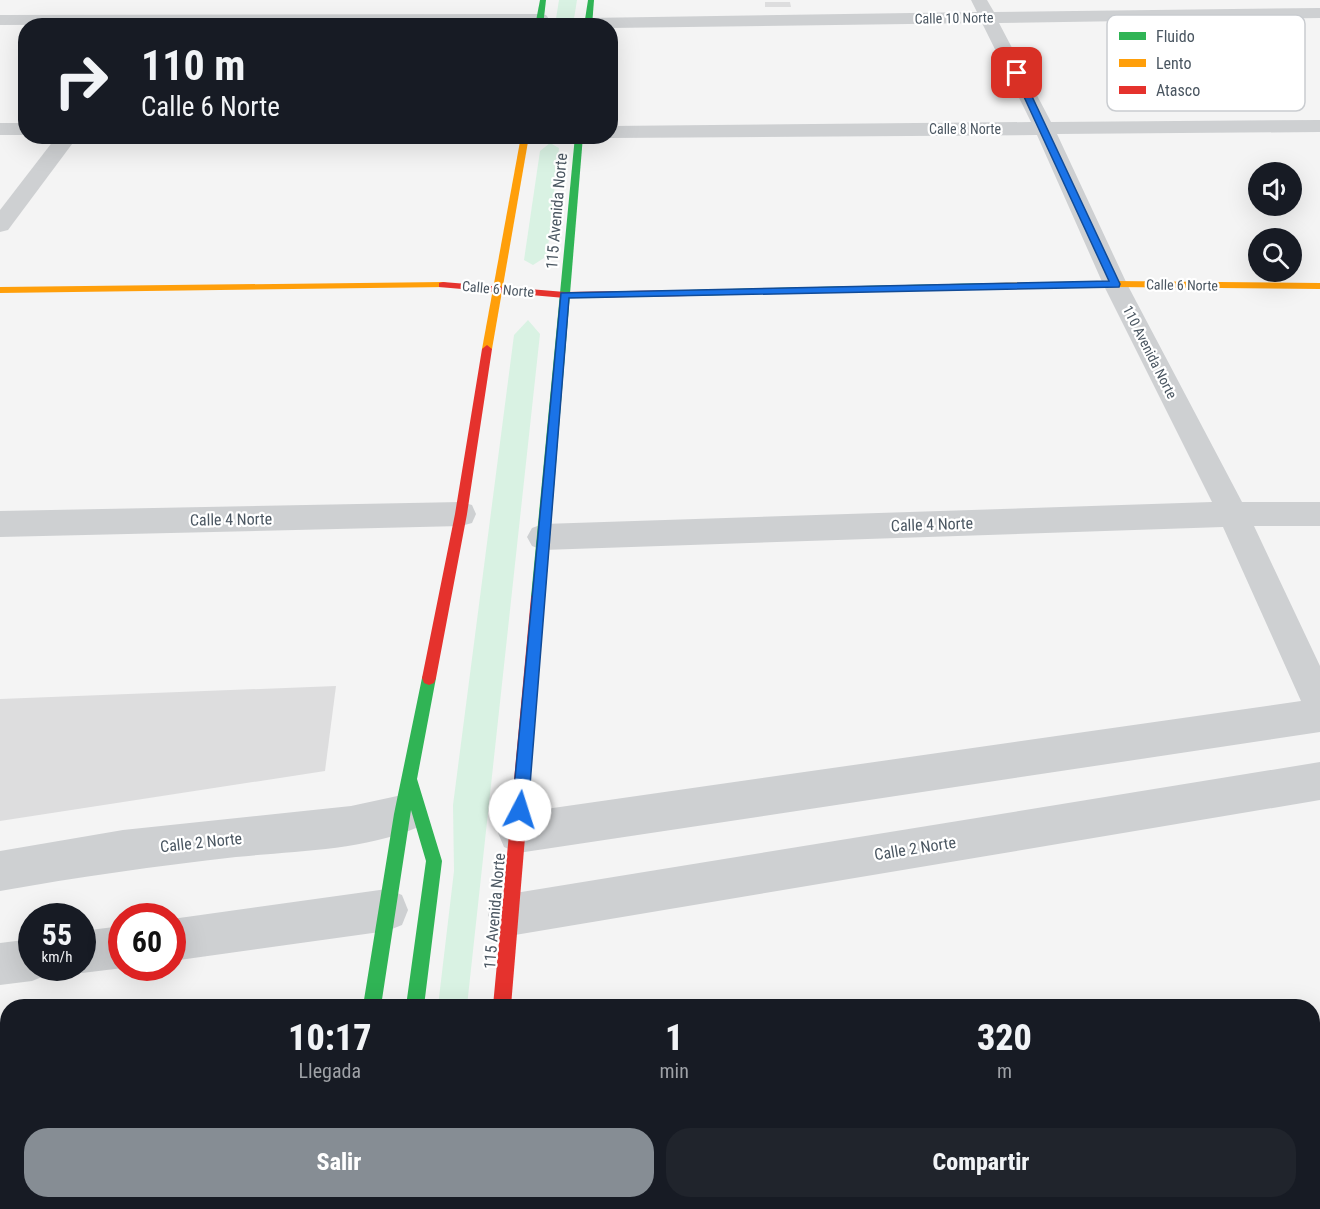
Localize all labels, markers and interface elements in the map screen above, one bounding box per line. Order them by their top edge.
street label: Calle 10 Norte [914,9,994,27]
legend [1107,15,1305,111]
text: Fluido [1156,27,1195,46]
text: 110 m [141,41,246,90]
icon: right [42,42,120,120]
pin [991,47,1042,98]
text: Lento [1156,54,1191,73]
icon: arrive [1000,56,1033,89]
text: Atasco [1156,81,1200,100]
text: Calle 6 Norte [141,91,280,123]
street label: Calle 8 Norte [929,121,1001,137]
street label: 115 Avenida Norte [542,152,571,270]
map controls [1248,162,1302,282]
button: sound [1248,162,1302,216]
button: search [1248,228,1302,282]
street label: Calle 6 Norte [1146,276,1219,294]
street label: Calle 6 Norte [461,278,535,300]
street label: 110 Avenida Norte [1120,303,1180,401]
street label: Calle 4 Norte [190,509,272,530]
street label: Calle 4 Norte [891,514,973,535]
position arrow [488,778,552,842]
street label: Calle 2 Norte [159,829,243,856]
street label: Calle 2 Norte [873,833,957,864]
street label: 115 Avenida Norte [480,852,509,970]
speed limit sign: 60 [108,903,186,981]
text: 55 [42,917,72,952]
text: km/h [42,948,72,966]
text: 10:17 [288,1017,371,1059]
text: 1 [665,1017,683,1059]
text: 320 [977,1017,1032,1059]
text: Llegada [299,1059,361,1083]
text: min [660,1059,689,1083]
text: m [997,1059,1012,1083]
button: Salir [24,1128,654,1197]
button: Compartir [666,1128,1296,1197]

